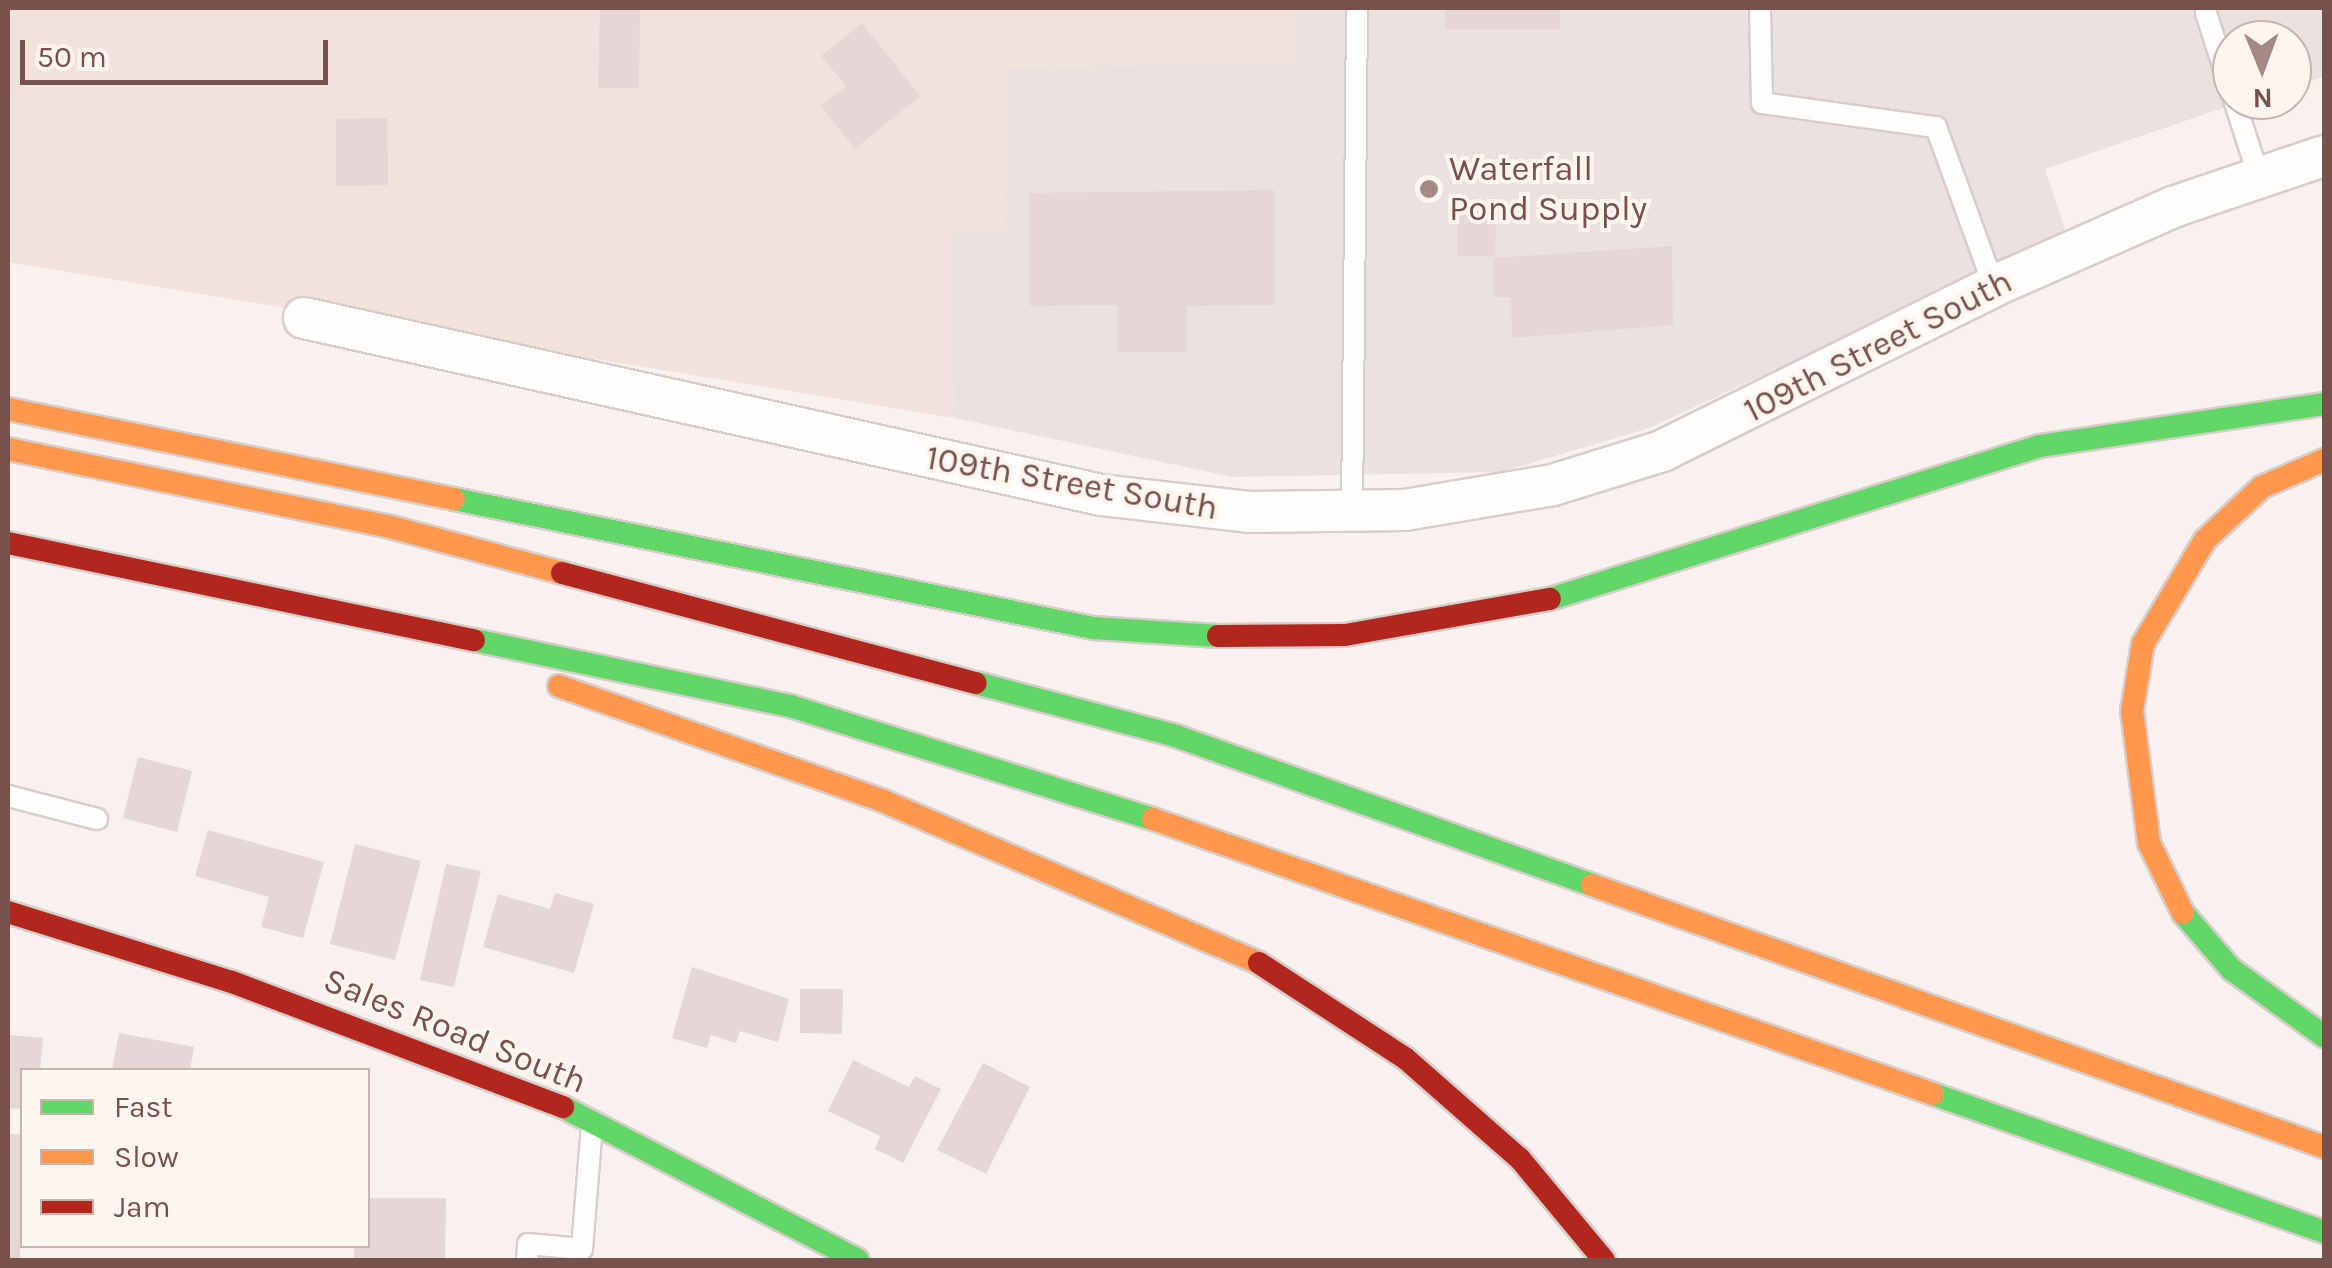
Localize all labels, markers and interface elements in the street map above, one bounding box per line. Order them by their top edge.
scale bar [25,20,332,82]
north arrow [2212,20,2312,120]
text: 50 m [37,39,107,75]
text: N [2252,82,2273,115]
place label: Waterfall Pond Supply [1449,148,1647,230]
marker: Waterfall Pond Supply [1418,178,1440,200]
street label: 109th Street South [1737,260,2019,432]
street label: 109th Street South [923,437,1221,529]
street label: Sales Road South [318,959,592,1103]
legend [20,1068,370,1248]
text: Fast [114,1089,173,1125]
text: Slow [114,1139,179,1175]
text: Jam [114,1189,171,1225]

